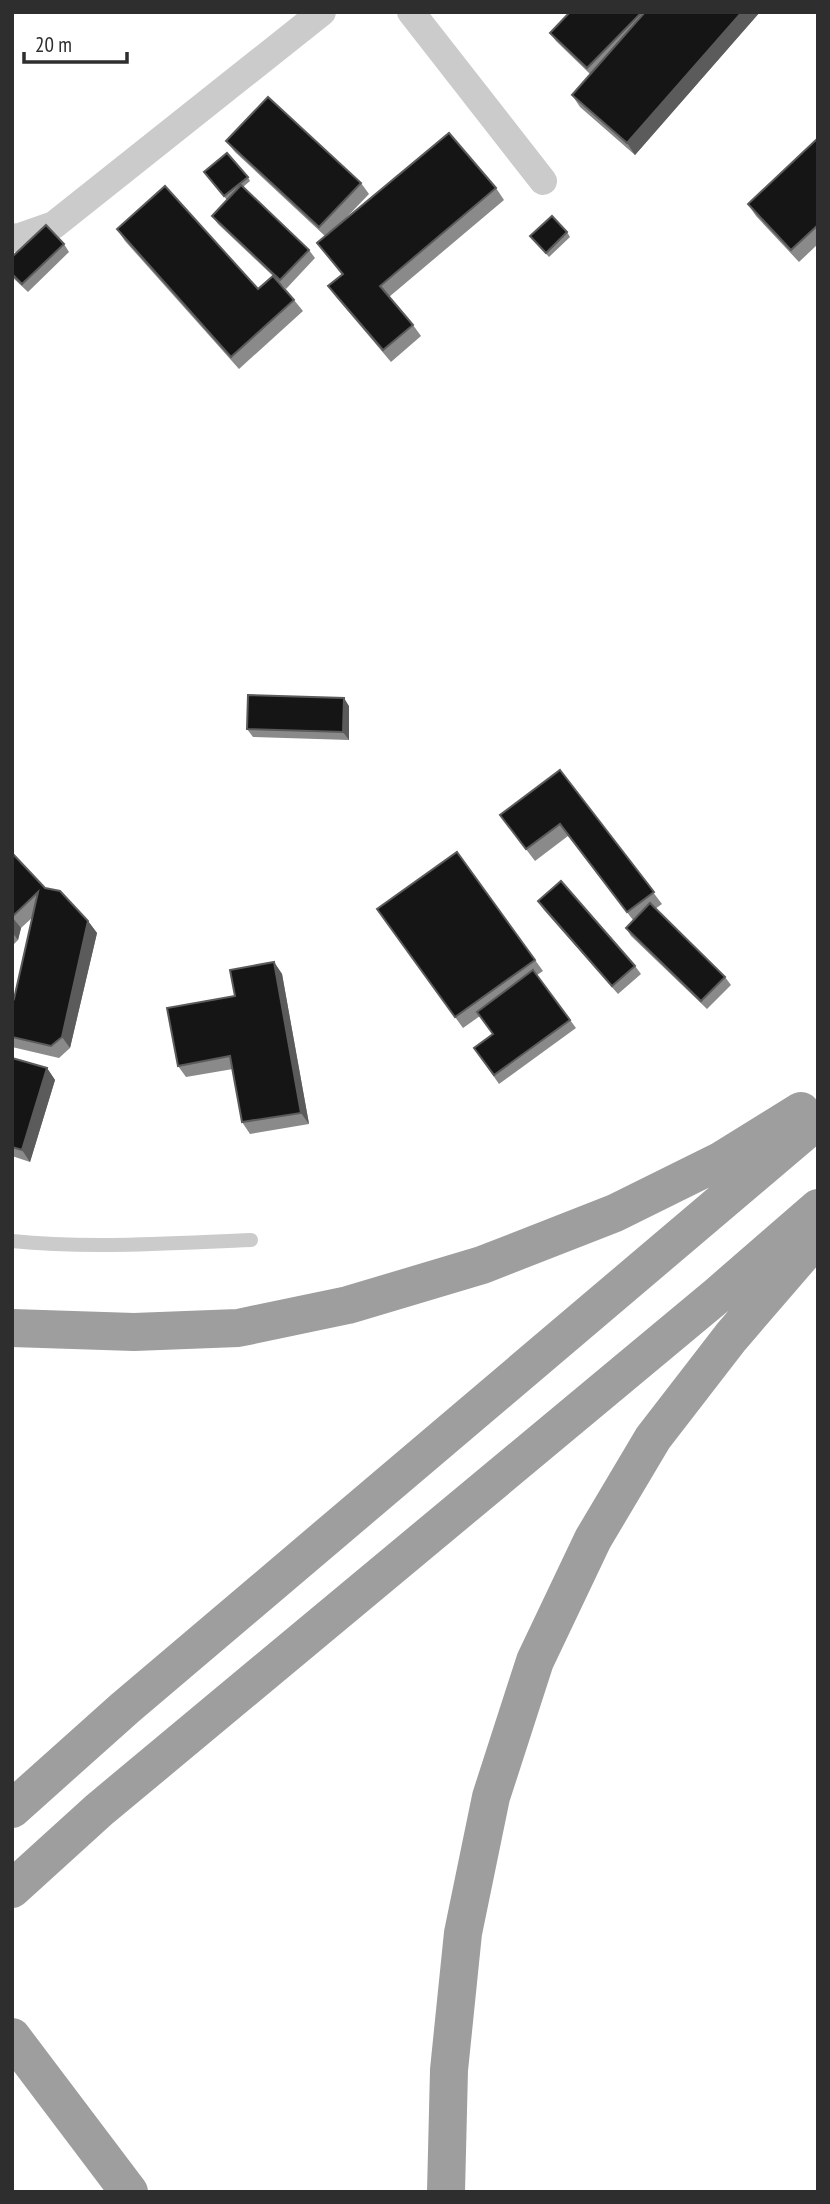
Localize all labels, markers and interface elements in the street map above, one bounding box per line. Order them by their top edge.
scale bar [24,21,128,65]
text: 20 m [35,31,72,58]

